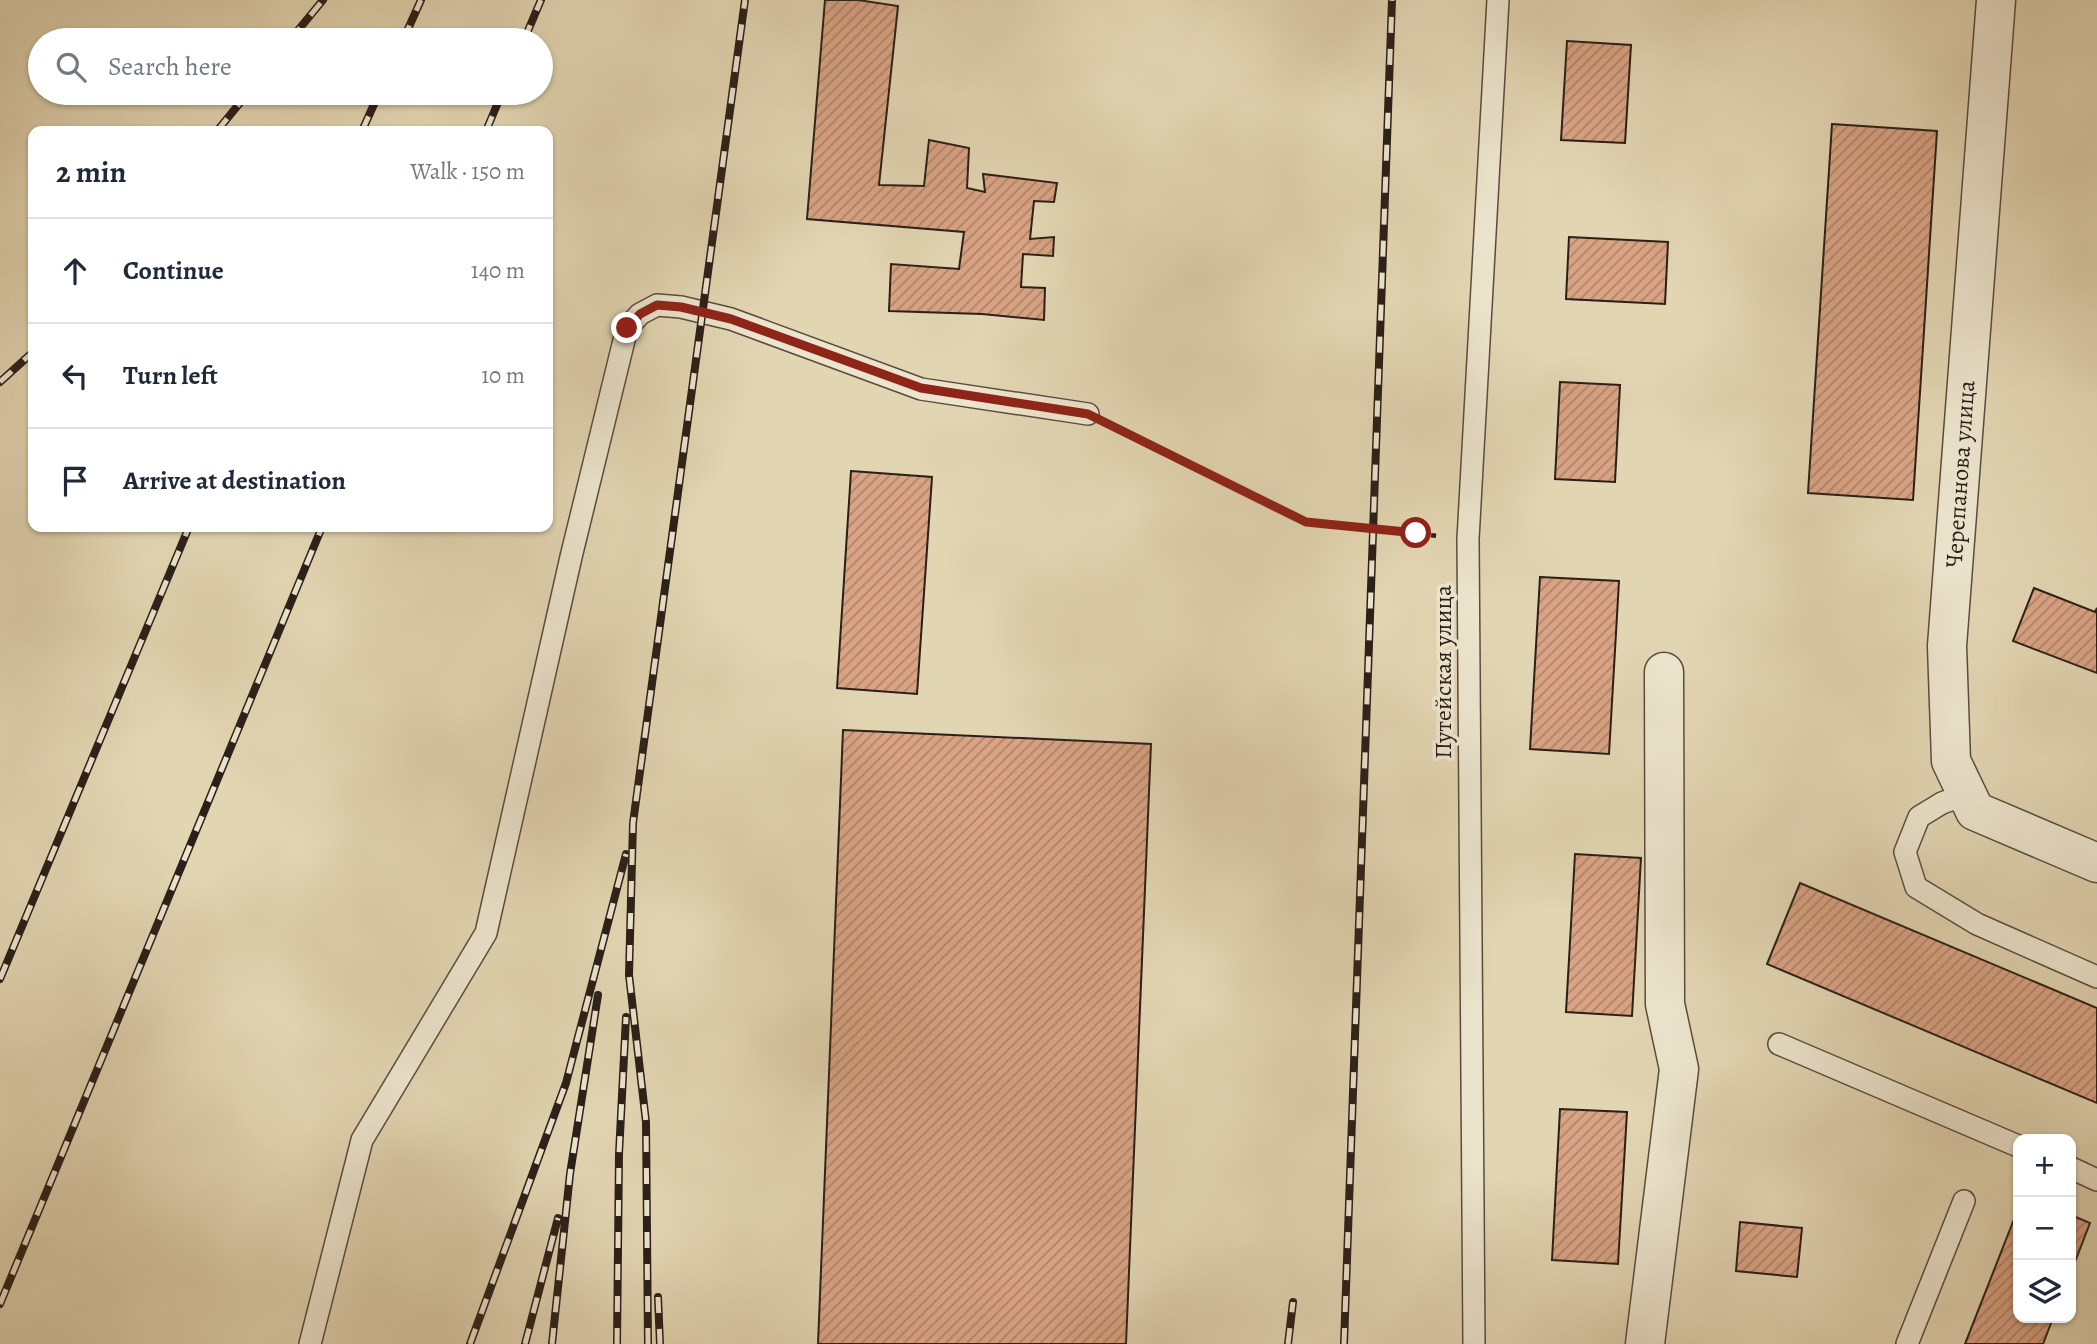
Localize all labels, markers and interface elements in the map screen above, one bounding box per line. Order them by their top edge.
search box [28,28,553,105]
icon: search [52,48,90,86]
text: Search here [108,49,232,84]
text: 2 min [56,152,126,192]
text: Walk · 150 m [410,156,525,187]
icon: ahead [56,252,94,290]
text: Continue [123,253,224,288]
text: 140 m [471,255,525,286]
route end [611,312,642,343]
icon: left [56,357,94,395]
text: Turn left [123,358,218,393]
text: 10 m [481,360,525,391]
street label: Черепанова улица [1937,379,1983,569]
icon: arrive [56,462,94,500]
text: Arrive at destination [123,463,346,498]
route start [1400,517,1431,548]
street label: Путейская улица [1427,585,1459,759]
map controls [2013,1134,2076,1323]
button: + [2013,1134,2076,1197]
button: − [2013,1197,2076,1260]
button: layers [2013,1260,2076,1323]

